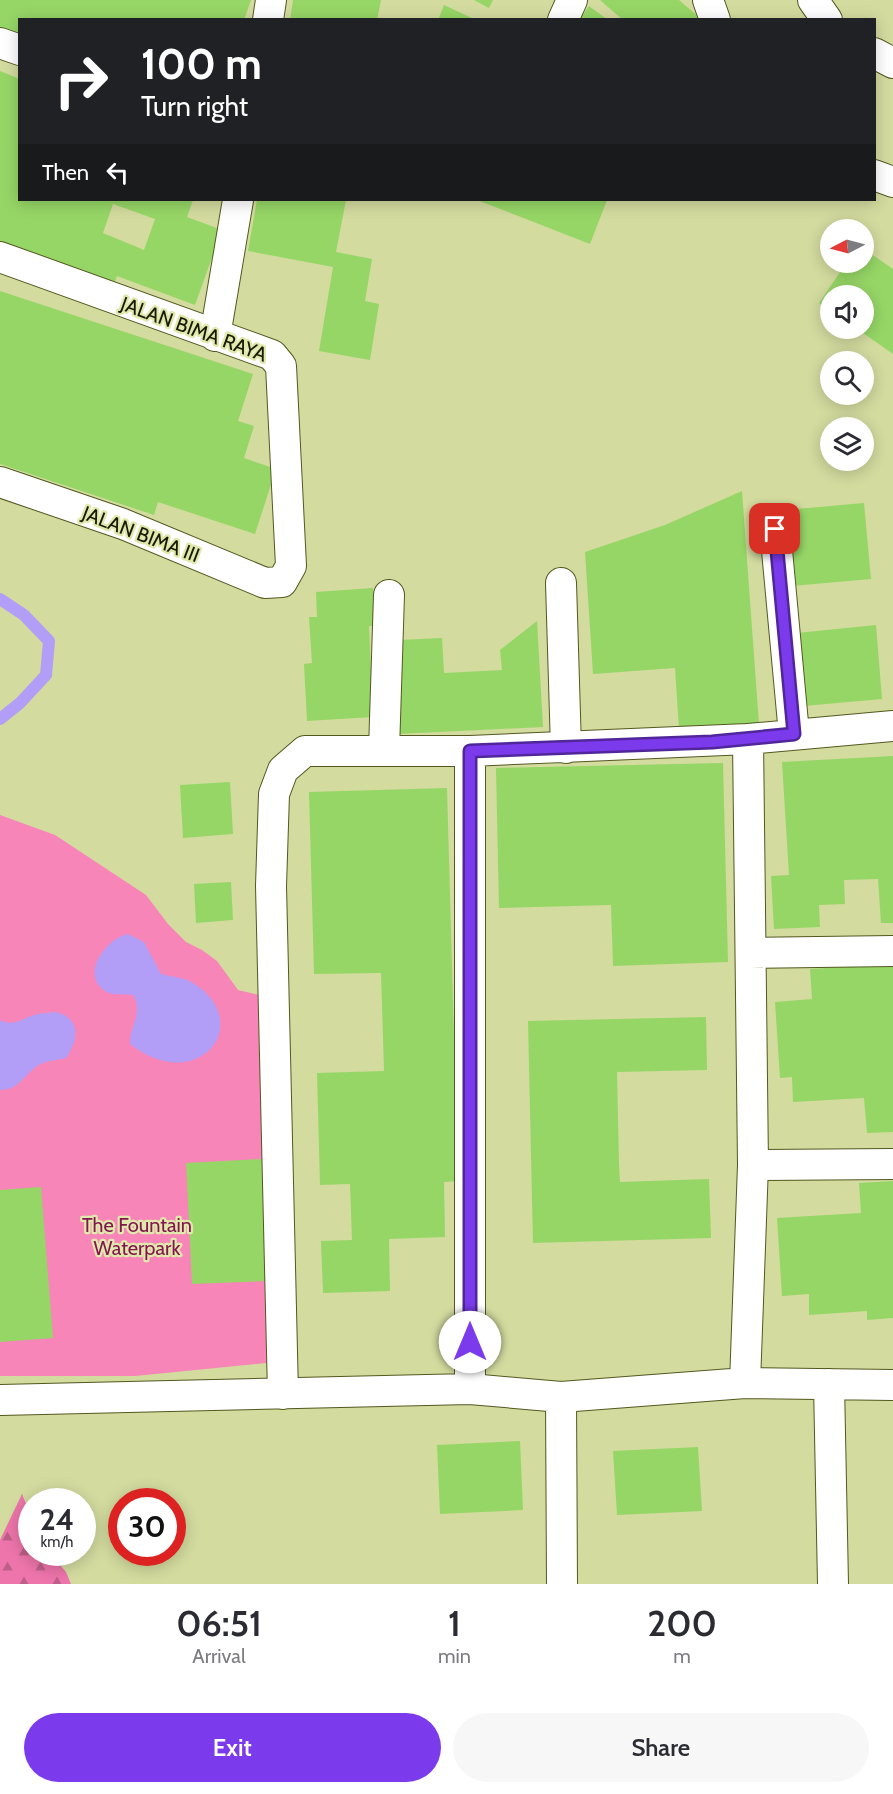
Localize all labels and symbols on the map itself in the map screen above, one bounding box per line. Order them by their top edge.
north arrow [820,219,874,273]
street label: JALAN BIMA RAYA [117,291,271,367]
street label: JALAN BIMA III [78,500,203,567]
pin [749,503,800,554]
park label: The Fountain Waterpark [82,1213,192,1260]
position arrow [438,1310,502,1374]
speed limit sign: 30 [108,1488,186,1566]

